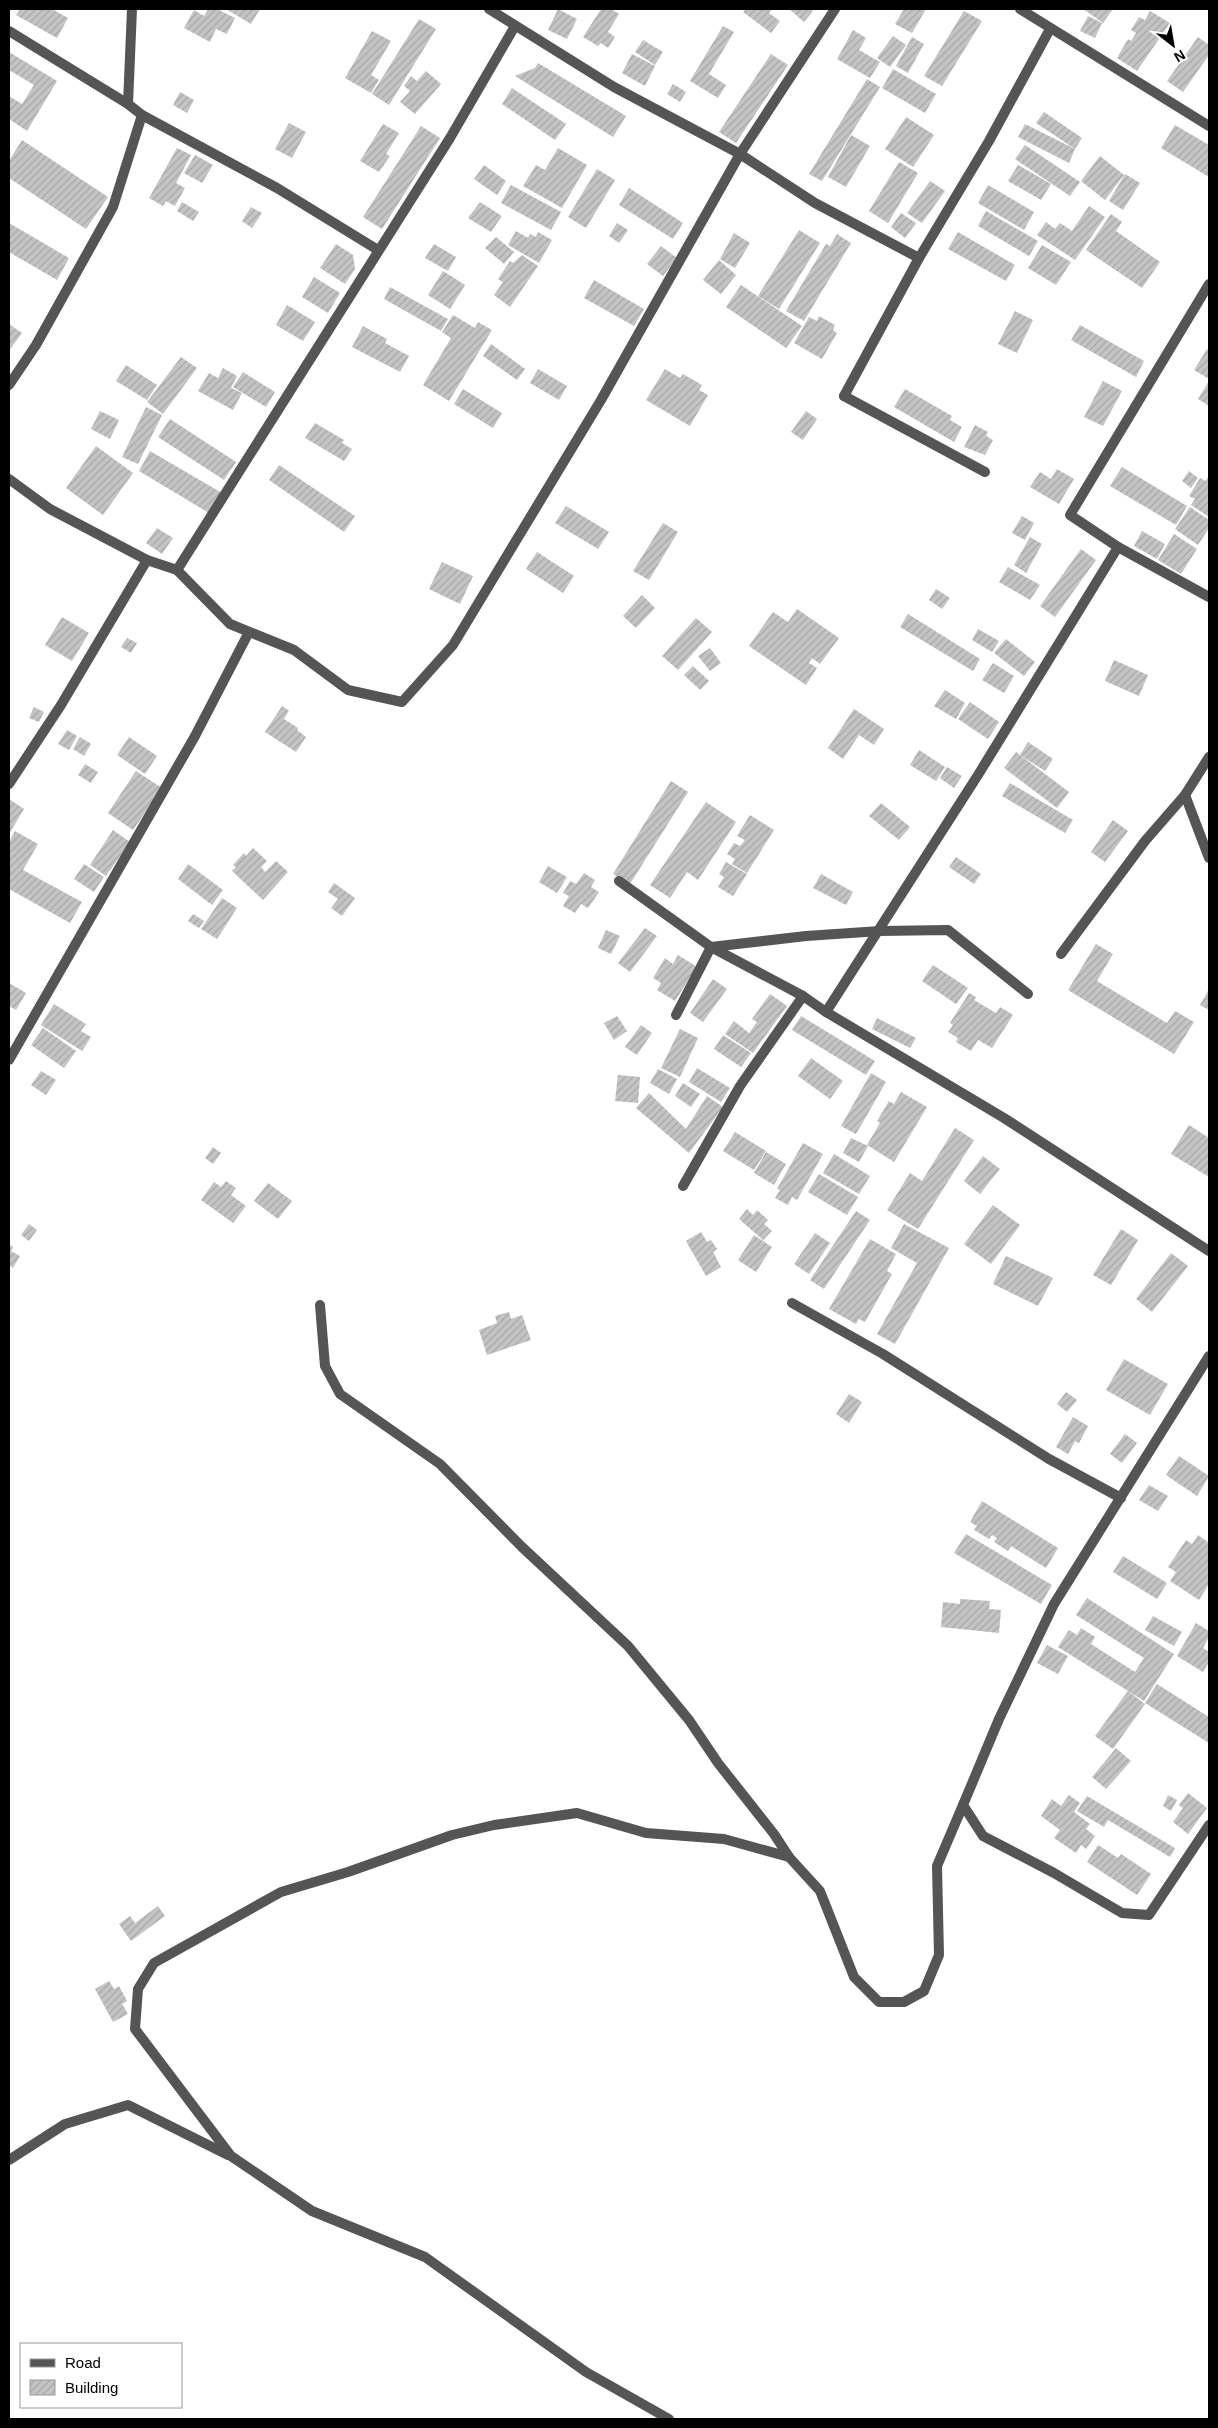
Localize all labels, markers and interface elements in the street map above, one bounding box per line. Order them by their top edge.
north arrow [1148,20,1198,70]
text: N [1171,47,1188,66]
legend [20,2343,182,2408]
text: Road [65,2354,101,2371]
text: Building [65,2379,118,2396]

